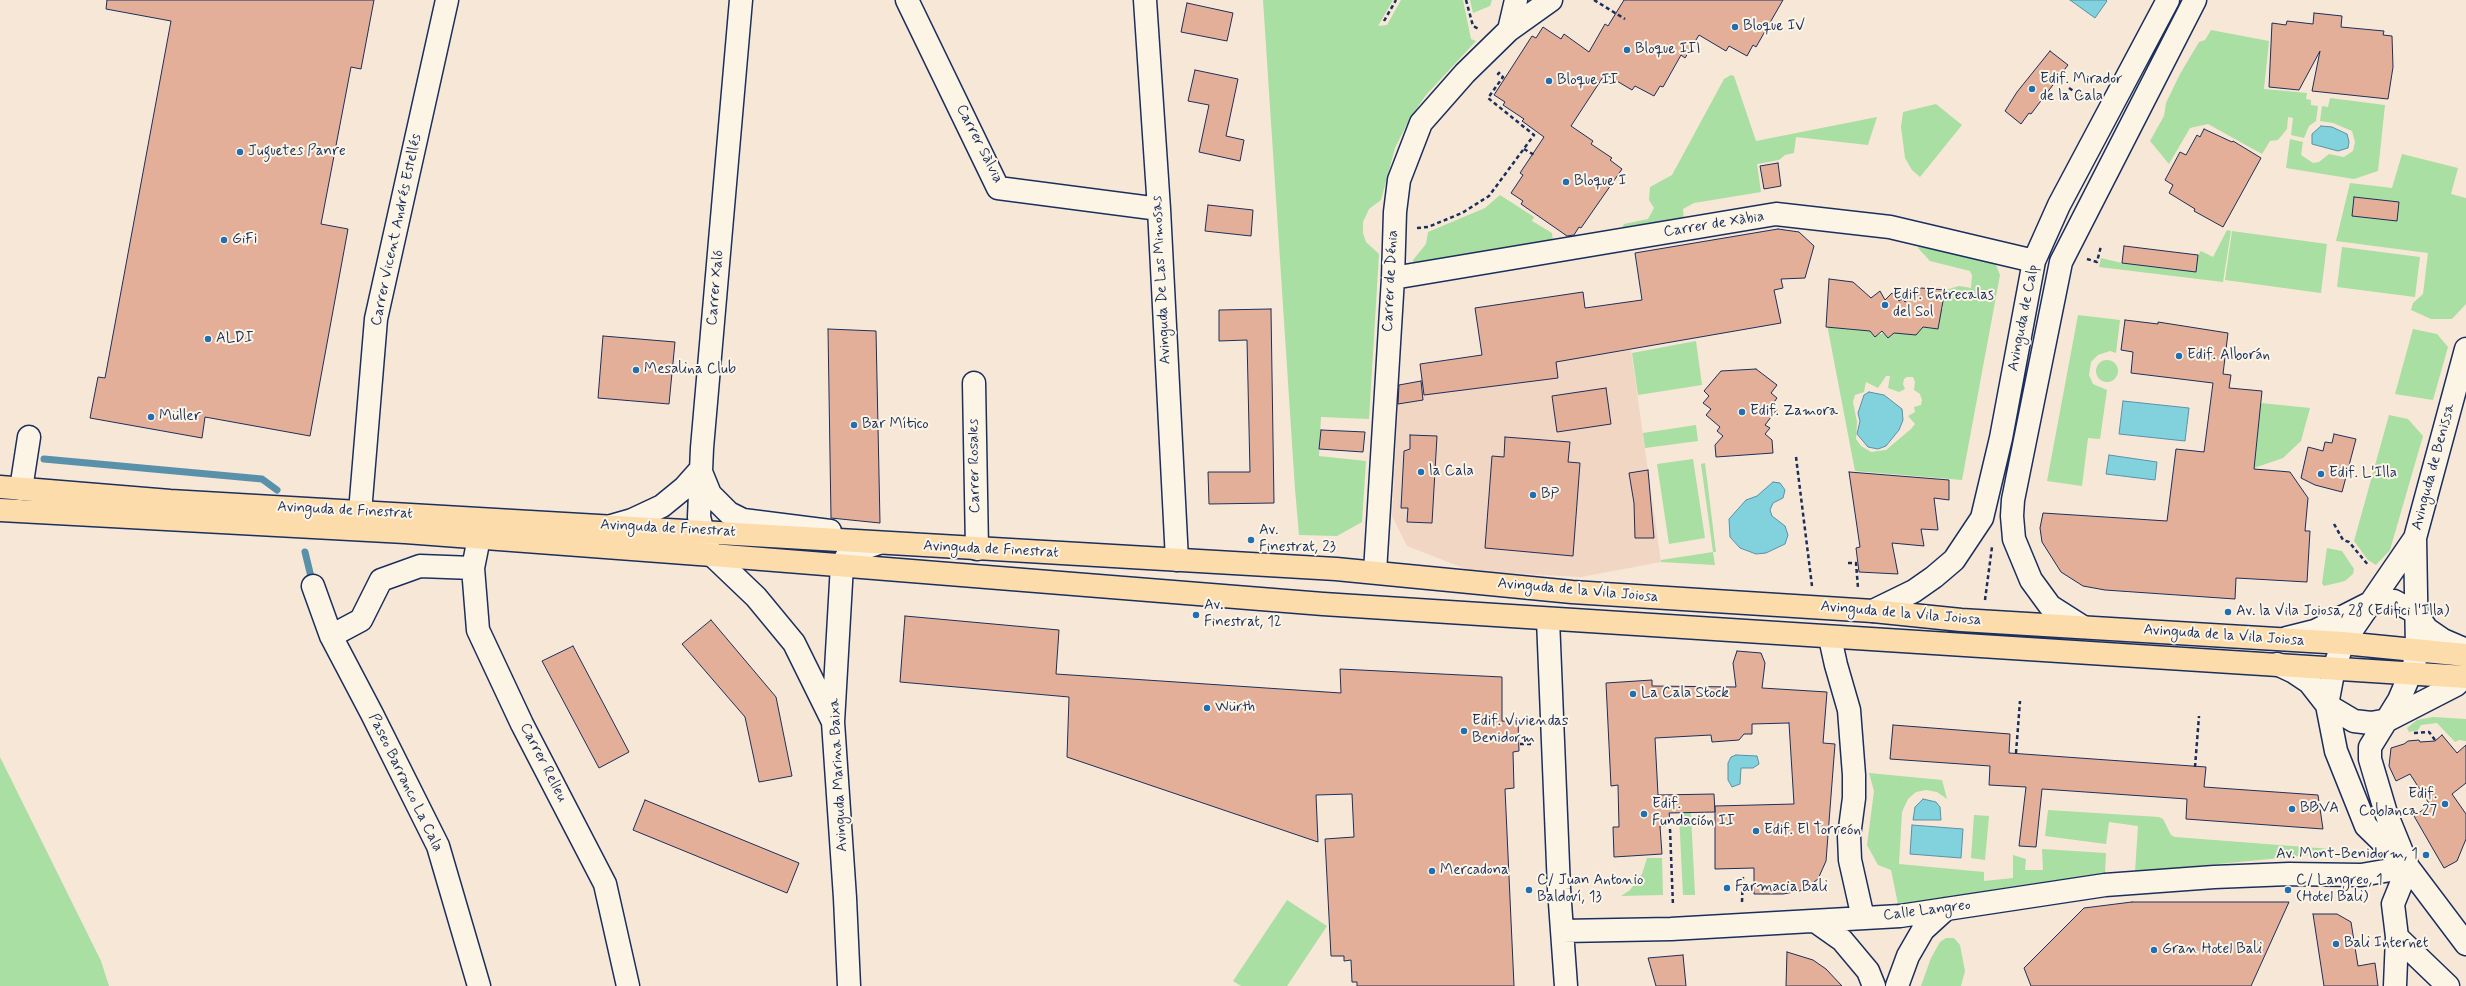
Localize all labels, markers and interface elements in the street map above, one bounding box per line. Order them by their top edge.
place label: Bloque IV [1743,18,1805,36]
marker: Bloque IV [1730,22,1740,32]
place label: Bloque III [1635,41,1701,59]
marker: Bloque III [1622,45,1632,55]
place label: Edif. Mirador de la Cala [2040,71,2122,106]
place label: Bloque II [1557,72,1618,90]
marker: Bloque II [1544,76,1554,86]
marker: Edif. Mirador de la Cala [2027,84,2037,94]
street label: Carrer Sàlvia [951,102,1007,186]
street label: Carrer Vicent Andrés Estellés [368,132,426,328]
place label: Juguetes Panre [248,143,346,161]
marker: Juguetes Panre [235,147,245,157]
place label: Bloque I [1574,173,1626,191]
marker: Bloque I [1561,177,1571,187]
street label: Avinguda De Las Mimosas [1149,195,1175,365]
street label: Carrer de Xàbia [1662,208,1766,242]
street label: Carrer de Dénia [1379,229,1403,333]
place label: GiFi [232,231,257,249]
marker: GiFi [219,235,229,245]
street label: Carrer Xaló [704,249,728,327]
street label: Avinguda de Calp [2005,263,2043,373]
place label: Edif. Entrecalas del Sol [1893,287,1994,322]
marker: Edif. Entrecalas del Sol [1880,300,1890,310]
place label: ALDI [216,330,253,348]
marker: ALDI [203,334,213,344]
place label: Edif. Alborán [2187,347,2270,365]
marker: Edif. Alborán [2174,351,2184,361]
place label: Mesalina Club [644,361,736,379]
marker: Mesalina Club [631,365,641,375]
street label: Avinguda de Benissa [2408,402,2460,532]
place label: Edif. Zamora [1750,403,1838,421]
marker: Edif. Zamora [1737,407,1747,417]
place label: Müller [159,408,201,426]
marker: Müller [146,412,156,422]
place label: Bar Mítico [862,416,929,434]
street label: Carrer Rosales [965,419,985,513]
marker: Bar Mítico [849,420,859,430]
place label: la Cala [1429,463,1474,481]
place label: Edif. L'Illa [2329,465,2397,483]
marker: la Cala [1416,467,1426,477]
marker: Edif. L'Illa [2316,469,2326,479]
place label: BP [1541,486,1559,504]
marker: BP [1528,490,1538,500]
street label: Avinguda de Finestrat [277,498,413,524]
street label: Avinguda de Finestrat [600,516,736,542]
place label: Av. Finestrat, 23 [1259,522,1336,557]
marker: Av. Finestrat, 23 [1246,535,1256,545]
street label: Avinguda de Finestrat [923,537,1059,563]
street label: Avinguda de la Vila Joiosa [1497,575,1659,607]
place label: Av. Finestrat, 12 [1204,597,1282,632]
street label: Avinguda de la Vila Joiosa [1820,598,1982,630]
place label: Av. la Vila Joiosa, 28 (Edifici l'Illa) [2236,603,2449,621]
marker: Av. la Vila Joiosa, 28 (Edifici l'Illa) [2223,607,2233,617]
marker: Av. Finestrat, 12 [1191,610,1201,620]
street label: Avinguda de la Vila Joiosa [2143,621,2305,651]
place label: La Cala Stock [1641,685,1729,703]
marker: La Cala Stock [1628,689,1638,699]
street label: Avinguda Marina Baixa [826,698,852,852]
place label: Würth [1215,699,1255,717]
marker: Würth [1202,703,1212,713]
street label: Paseo Barranco La Cala [364,711,446,855]
place label: Edif. Viviendas Benidorm [1472,713,1568,748]
street label: Carrer Relleu [515,720,571,806]
marker: Edif. Viviendas Benidorm [1459,726,1469,736]
place label: Edif. Coblanca 27 [2359,786,2437,821]
place label: Edif. Fundación II [1652,796,1735,831]
marker: Edif. Coblanca 27 [2440,799,2450,809]
place label: BBVA [2300,800,2339,818]
marker: BBVA [2287,804,2297,814]
marker: Edif. Fundación II [1639,809,1649,819]
place label: Edif. El Torreón [1764,822,1861,840]
marker: Edif. El Torreón [1751,826,1761,836]
place label: Av. Mont-Benidorm, 1 [2276,846,2418,864]
marker: Av. Mont-Benidorm, 1 [2421,850,2431,860]
place label: Mercadona [1440,862,1509,880]
marker: Mercadona [1427,866,1437,876]
place label: C/ Juan Antonio Baldoví, 13 [1537,872,1643,907]
place label: C/ Langreo, 1 (Hotel Bali) [2296,872,2383,907]
place label: Farmacia Bali [1735,879,1828,897]
marker: Farmacia Bali [1722,883,1732,893]
marker: C/ Juan Antonio Baldoví, 13 [1524,885,1534,895]
marker: C/ Langreo, 1 (Hotel Bali) [2283,885,2293,895]
street label: Calle Langreo [1882,897,1972,925]
place label: Bali Internet [2344,935,2428,953]
marker: Bali Internet [2331,939,2341,949]
place label: Gran Hotel Bali [2162,941,2262,959]
marker: Gran Hotel Bali [2149,945,2159,955]

